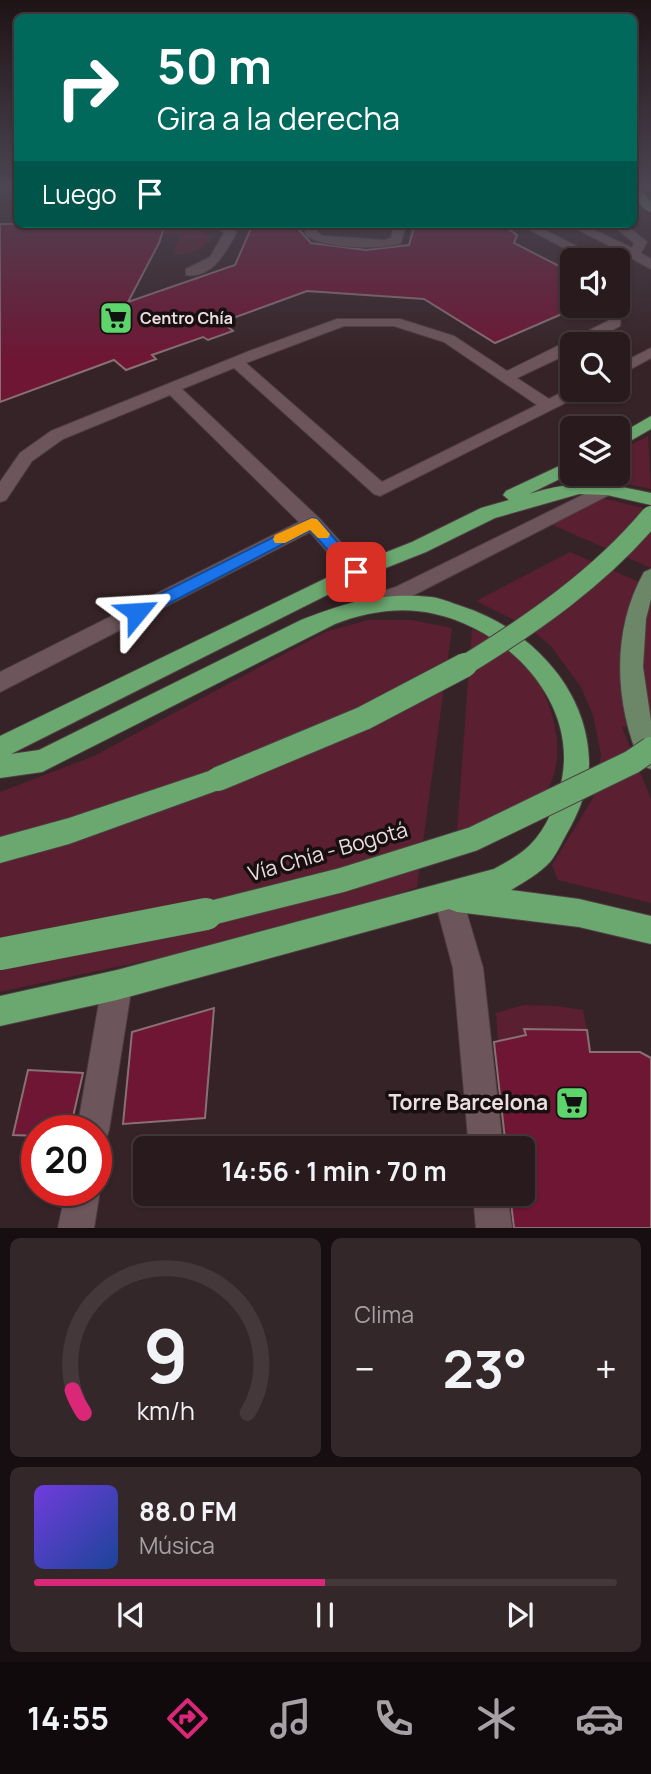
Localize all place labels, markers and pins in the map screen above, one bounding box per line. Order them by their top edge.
supermarket icon: Centro Chía [97,299,135,337]
place label: Centro Chía [140,307,233,329]
pin [326,542,386,602]
supermarket icon: Torre Barcelona [553,1084,591,1122]
place label: Torre Barcelona [389,1088,548,1116]

